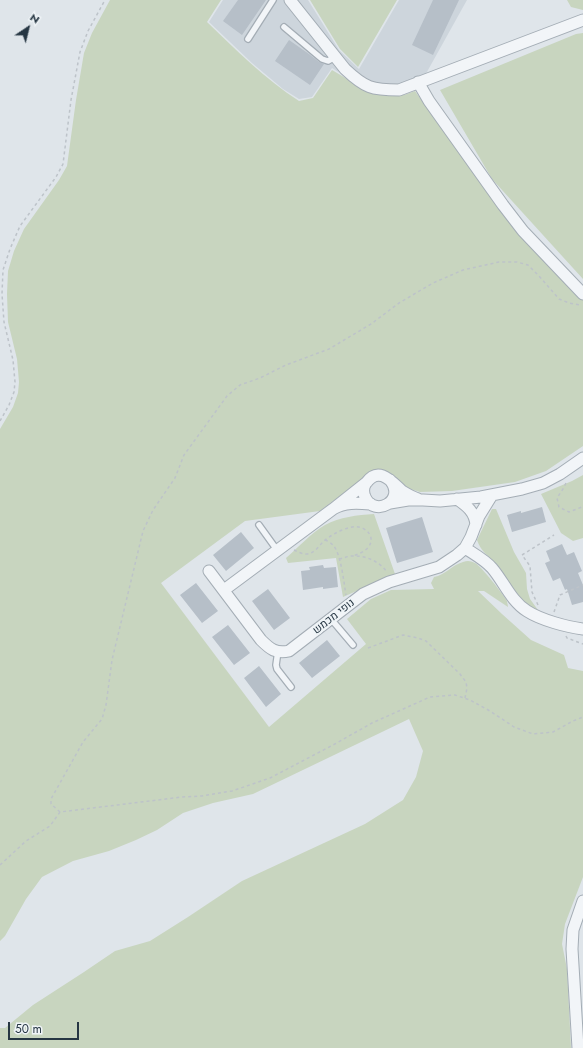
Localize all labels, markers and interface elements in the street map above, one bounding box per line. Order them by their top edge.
north arrow [8,8,48,48]
text: N [27,9,43,27]
street label: נופי מכמש [310,597,358,637]
scale bar [10,1014,81,1040]
text: 50 m [15,1020,42,1038]

